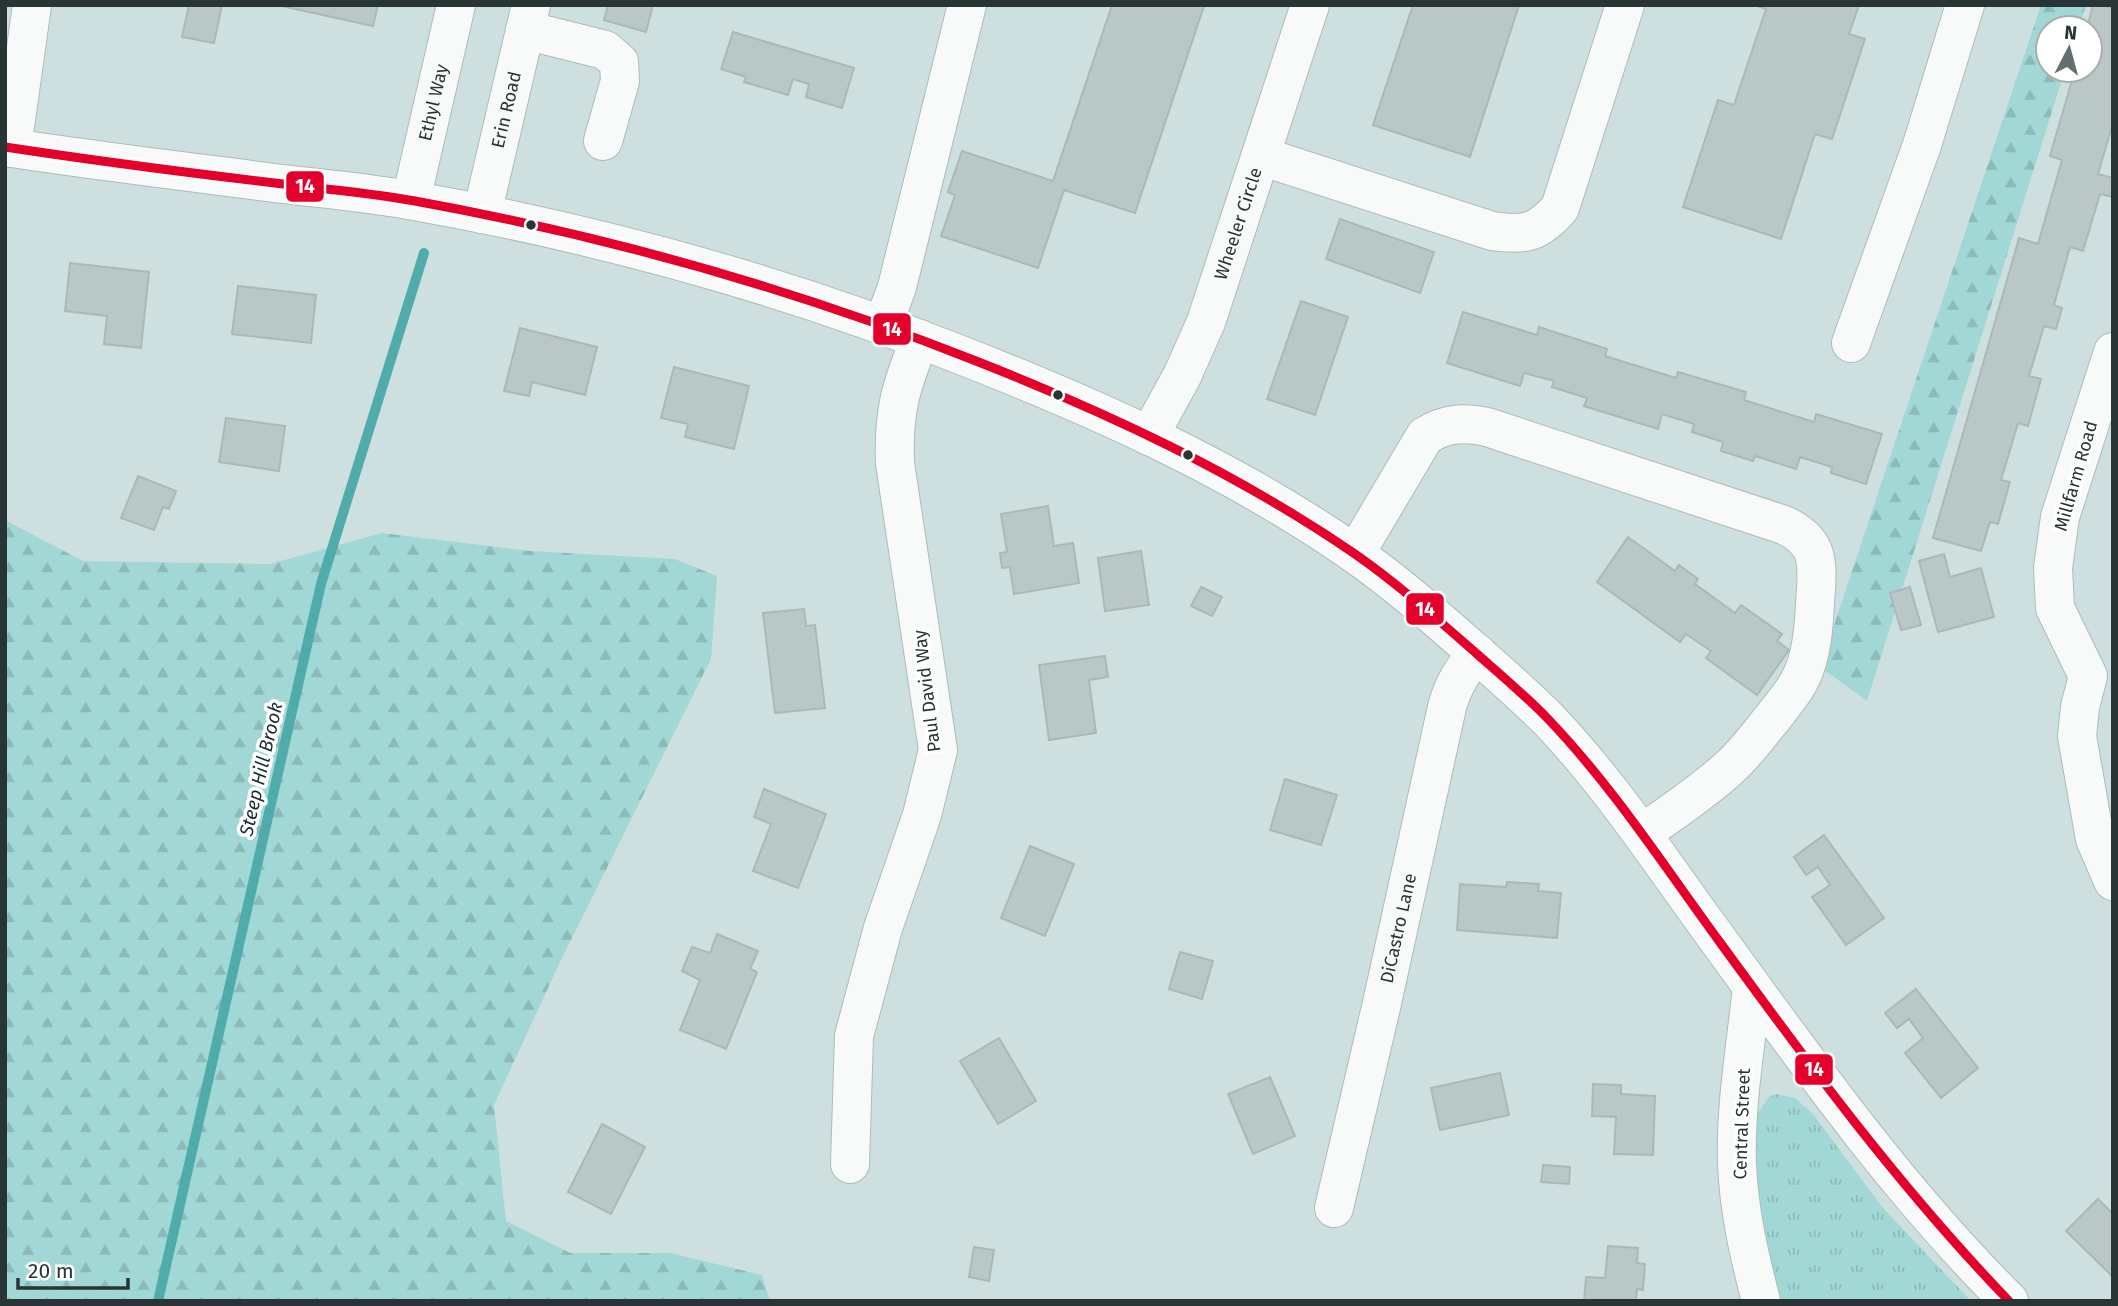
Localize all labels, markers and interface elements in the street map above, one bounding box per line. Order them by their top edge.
north arrow [2034,14,2104,84]
text: N [2063,20,2078,45]
street label: Ethyl Way [414,62,453,143]
street label: Erin Road [487,69,526,150]
street label: Wheeler Circle [1210,165,1267,283]
line badge: 14 [285,170,325,203]
text: 14 [295,175,315,198]
unlabelled marker [524,218,538,232]
line badge: 14 [872,312,912,346]
text: 14 [882,318,902,341]
unlabelled marker [1051,388,1065,402]
street label: Millfarm Road [2050,418,2102,534]
unlabelled marker [1181,448,1195,462]
line badge: 14 [1405,592,1445,626]
text: 14 [1415,598,1435,621]
street label: Paul David Way [909,629,945,753]
water label: Steep Hill Brook [234,700,288,839]
street label: DiCastro Lane [1376,871,1421,985]
line badge: 14 [1794,1053,1834,1086]
text: 14 [1804,1058,1824,1081]
street label: Central Street [1729,1067,1755,1180]
scale bar [18,1246,128,1290]
text: 20 m [28,1258,74,1284]

